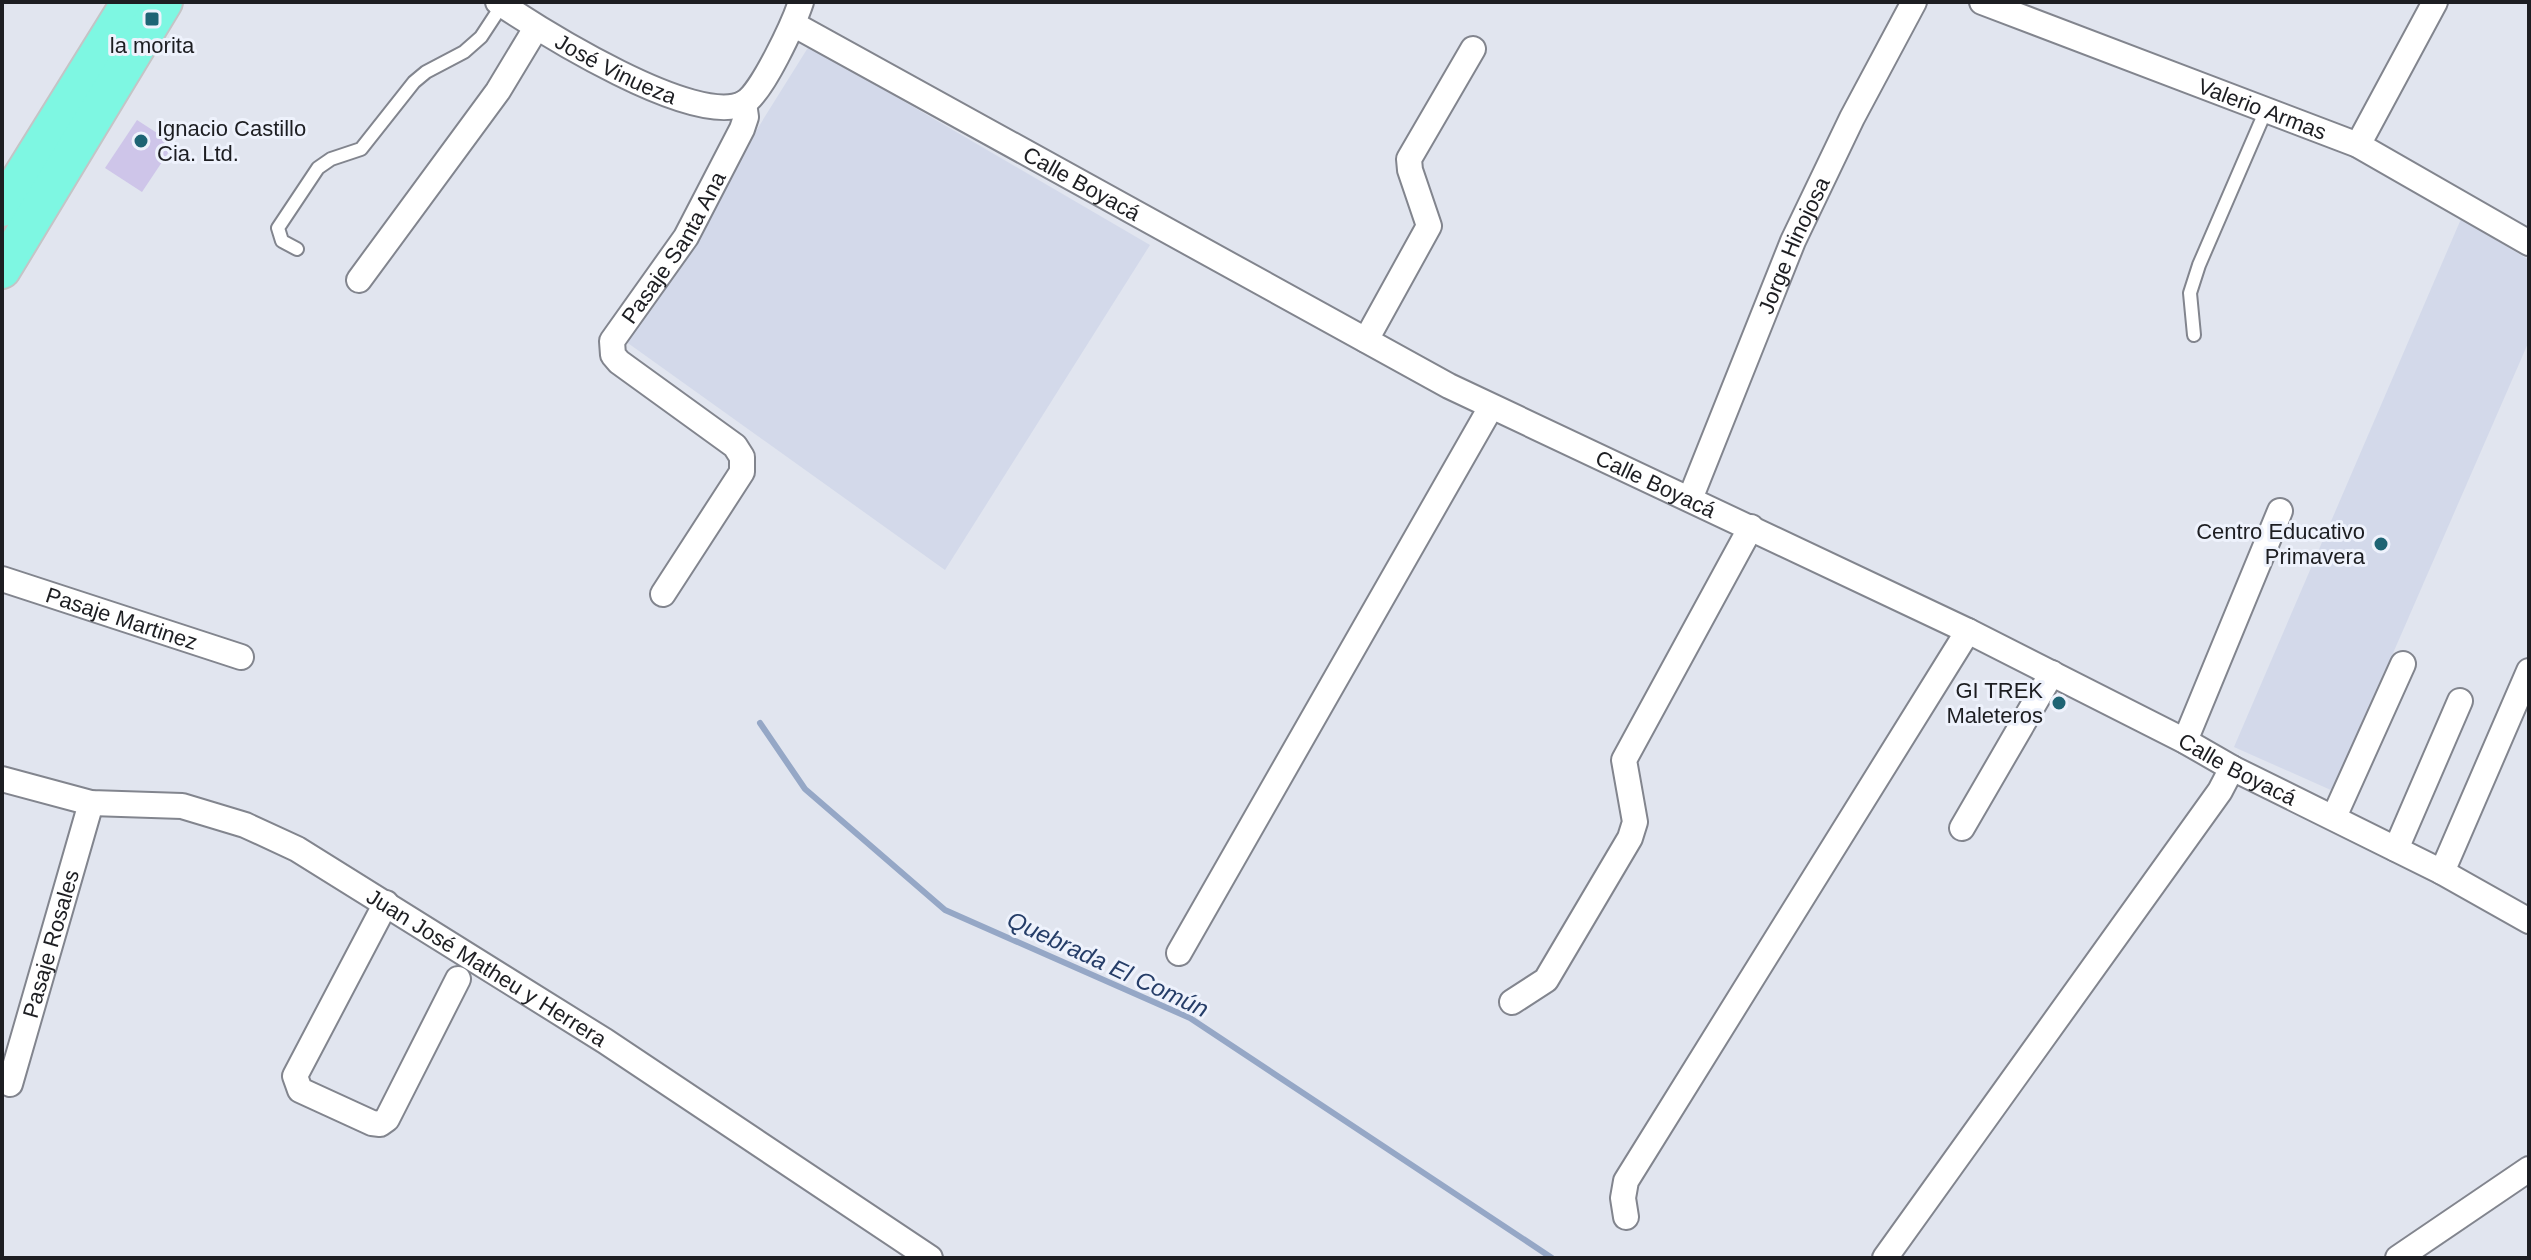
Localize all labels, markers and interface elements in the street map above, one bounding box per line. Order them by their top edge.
marker: la morita [143,10,161,28]
street label: José Vinueza [551,28,681,109]
place label: la morita [110,33,195,58]
street label: Valerio Armas [2195,73,2330,144]
place label: Ignacio Castillo Cia. Ltd. [157,116,306,166]
marker: Ignacio Castillo Cia. Ltd. [132,132,150,150]
street label: Calle Boyacá [1019,141,1145,226]
street label: Pasaje Santa Ana [616,167,731,328]
street label: Jorge Hinojosa [1753,172,1835,317]
street label: Calle Boyacá [1592,445,1721,523]
place label: Centro Educativo Primavera [2196,519,2366,569]
marker: Centro Educativo Primavera [2372,535,2390,553]
street label: Pasaje Martinez [43,582,201,654]
place label: GI TREK Maleteros [1946,678,2043,728]
marker: GI TREK Maleteros [2050,694,2068,712]
street label: Calle Boyacá [2174,728,2301,811]
street label: Pasaje Rosales [17,867,84,1021]
street label: Juan José Matheu y Herrera [362,883,612,1052]
water label: Quebrada El Común [1003,906,1213,1022]

